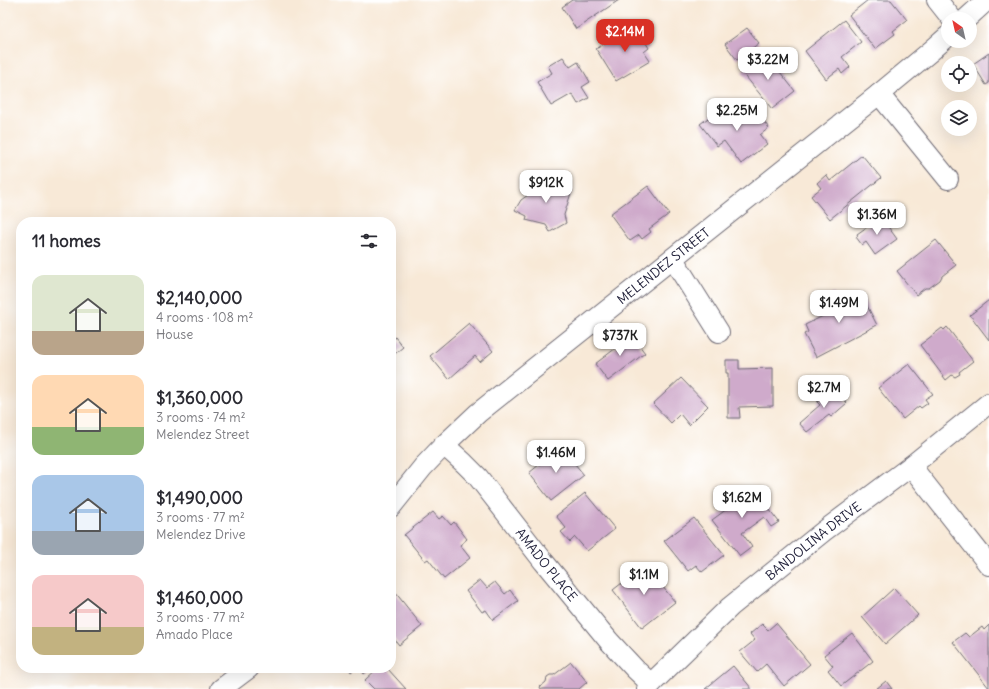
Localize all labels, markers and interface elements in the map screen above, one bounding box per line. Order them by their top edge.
north arrow [941,12,977,48]
map controls [941,12,977,136]
pin: $2.14M [592,19,658,53]
text: $2.14M [605,23,645,40]
pin: $3.22M [735,47,801,81]
text: $3.22M [747,51,789,68]
button: locate [941,56,977,92]
pin: $2.25M [704,98,770,132]
button: layers [941,100,977,136]
text: $2.25M [716,102,758,119]
pin: $912K [518,170,574,204]
text: $912K [529,174,564,191]
pin: $1.36M [844,202,910,236]
text: $1.36M [857,206,897,223]
street label: MELENDEZ STREET [614,224,713,308]
text: 11 homes [32,230,101,252]
icon: filters [358,230,380,252]
text: $2,140,000 [156,287,243,309]
pin: $1.49M [806,290,872,324]
icon: home [64,291,112,339]
text: $1.49M [819,294,859,311]
text: 4 rooms · 108 m² [156,309,253,326]
pin: $737K [592,323,648,357]
text: House [156,326,193,343]
text: $737K [602,327,638,344]
pin: $2.7M [796,375,852,409]
text: $2.7M [807,379,841,396]
text: $1,360,000 [156,387,243,409]
icon: home [64,391,112,439]
text: 3 rooms · 74 m² [156,409,246,426]
text: Melendez Street [156,426,250,443]
pin: $1.46M [523,440,589,474]
text: $1.46M [536,444,576,461]
pin: $1.62M [709,485,775,519]
text: $1,490,000 [156,487,243,509]
text: $1.62M [722,489,762,506]
icon: home [64,491,112,539]
street label: BANDOLINA DRIVE [762,498,865,584]
text: 3 rooms · 77 m² [156,509,245,526]
street label: AMADO PLACE [512,525,581,605]
text: Melendez Drive [156,526,246,543]
pin: $1.1M [616,562,672,596]
text: $1.1M [629,566,659,583]
text: $1,460,000 [156,587,243,609]
icon: home [64,591,112,639]
text: 3 rooms · 77 m² [156,609,245,626]
text: Amado Place [156,626,233,643]

